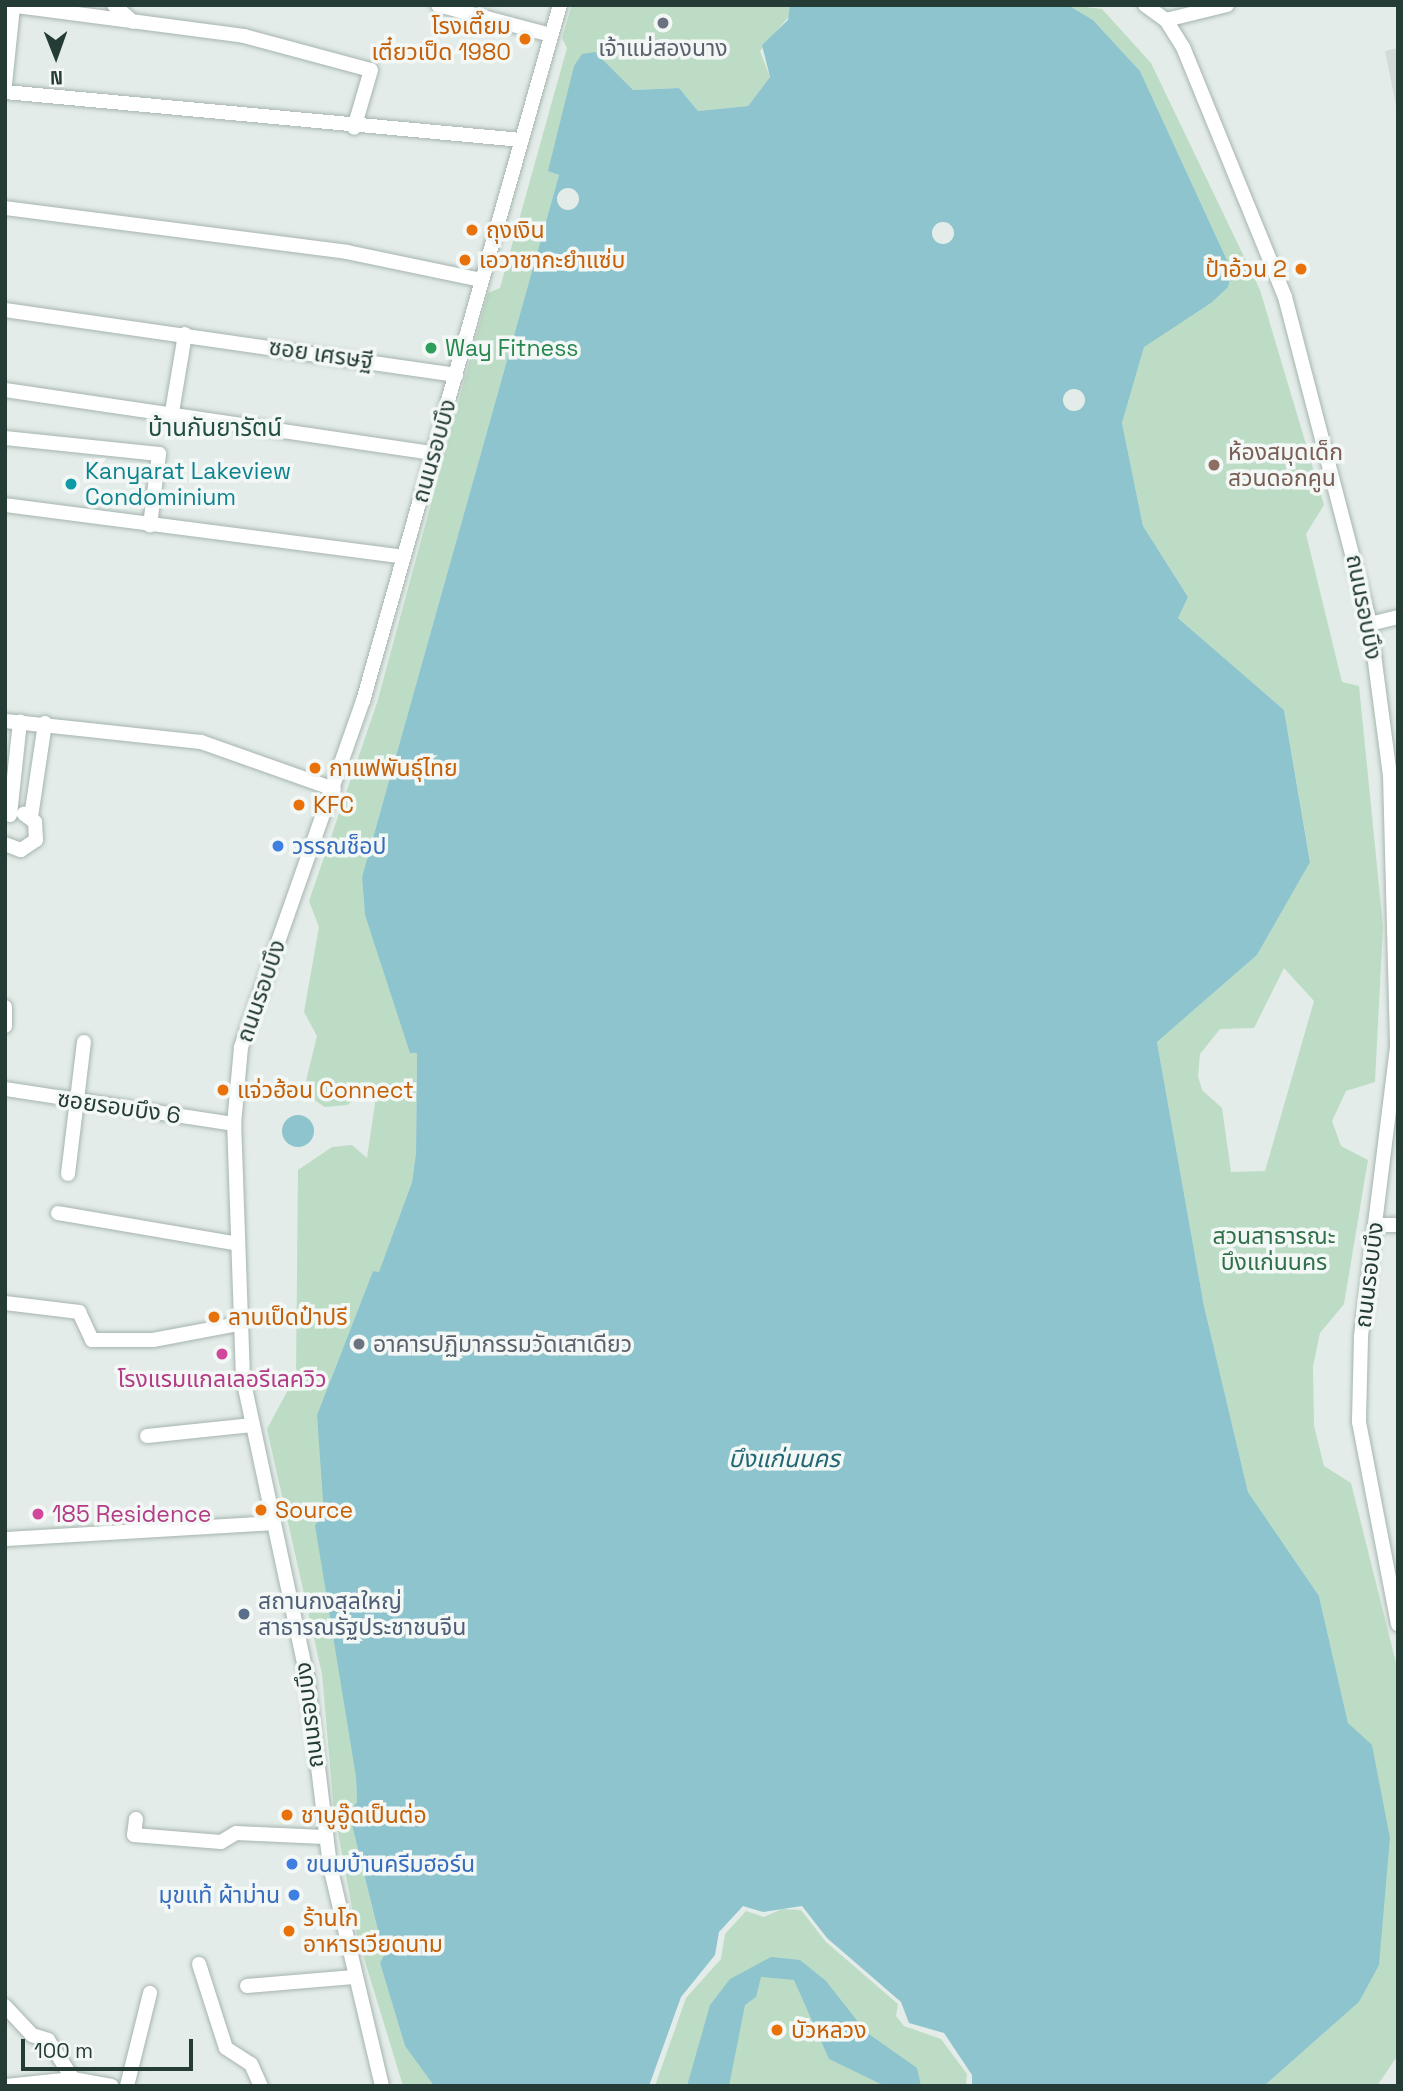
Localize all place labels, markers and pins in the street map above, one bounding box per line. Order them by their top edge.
place label: โรงเตี๊ยม เตี๋ยวเป็ด 1980 [372,12,511,66]
marker: เจ้าแม่สองนาง [655,15,671,31]
marker: โรงเตี๊ยม เตี๋ยวเป็ด 1980 [517,31,533,47]
place label: เจ้าแม่สองนาง [598,34,728,62]
place label: ถุงเงิน [486,216,545,244]
marker: ถุงเงิน [464,222,480,238]
place label: เอวาชากะยำแซ่บ [479,246,625,274]
marker: เอวาชากะยำแซ่บ [457,252,473,268]
place label: ป้าอ้วน 2 [1205,255,1287,283]
marker: ป้าอ้วน 2 [1293,261,1309,277]
place label: Way Fitness [445,334,578,362]
marker: Way Fitness [423,340,439,356]
place label: ห้องสมุดเด็ก สวนดอกคูน [1228,438,1343,492]
place label: Kanyarat Lakeview Condominium [85,457,291,511]
marker: ห้องสมุดเด็ก สวนดอกคูน [1206,457,1222,473]
marker: Kanyarat Lakeview Condominium [63,476,79,492]
place label: กาแฟพันธุ์ไทย [329,754,458,782]
marker: กาแฟพันธุ์ไทย [307,760,323,776]
place label: KFC [313,791,354,819]
marker: KFC [291,797,307,813]
place label: วรรณช็อป [292,832,386,860]
marker: วรรณช็อป [270,838,286,854]
place label: แจ่วฮ้อน Connect [237,1076,414,1104]
marker: แจ่วฮ้อน Connect [215,1082,231,1098]
place label: ลาบเป็ดป๋าปรี [228,1303,347,1331]
marker: ลาบเป็ดป๋าปรี [206,1309,222,1325]
place label: อาคารปฏิมากรรมวัดเสาเดียว [373,1330,632,1358]
marker: อาคารปฏิมากรรมวัดเสาเดียว [351,1336,367,1352]
marker: โรงแรมแกลเลอรีเลควิว [214,1346,230,1362]
place label: โรงแรมแกลเลอรีเลควิว [117,1365,327,1393]
place label: Source [275,1496,353,1524]
place label: 185 Residence [52,1500,211,1528]
marker: Source [253,1502,269,1518]
marker: 185 Residence [30,1506,46,1522]
place label: สถานกงสุลใหญ่ สาธารณรัฐประชาชนจีน [258,1587,466,1641]
marker: สถานกงสุลใหญ่ สาธารณรัฐประชาชนจีน [236,1606,252,1622]
place label: ชาบูอู๊ดเป็นต่อ [301,1801,427,1829]
marker: ชาบูอู๊ดเป็นต่อ [279,1807,295,1823]
place label: ขนมบ้านครีมฮอร์น [306,1850,475,1878]
marker: ขนมบ้านครีมฮอร์น [284,1856,300,1872]
place label: มุขแท้ ผ้าม่าน [159,1881,280,1909]
marker: มุขแท้ ผ้าม่าน [286,1887,302,1903]
place label: ร้านโก อาหารเวียดนาม [303,1904,443,1958]
marker: ร้านโก อาหารเวียดนาม [281,1923,297,1939]
place label: บัวหลวง [791,2016,867,2044]
marker: บัวหลวง [769,2022,785,2038]

